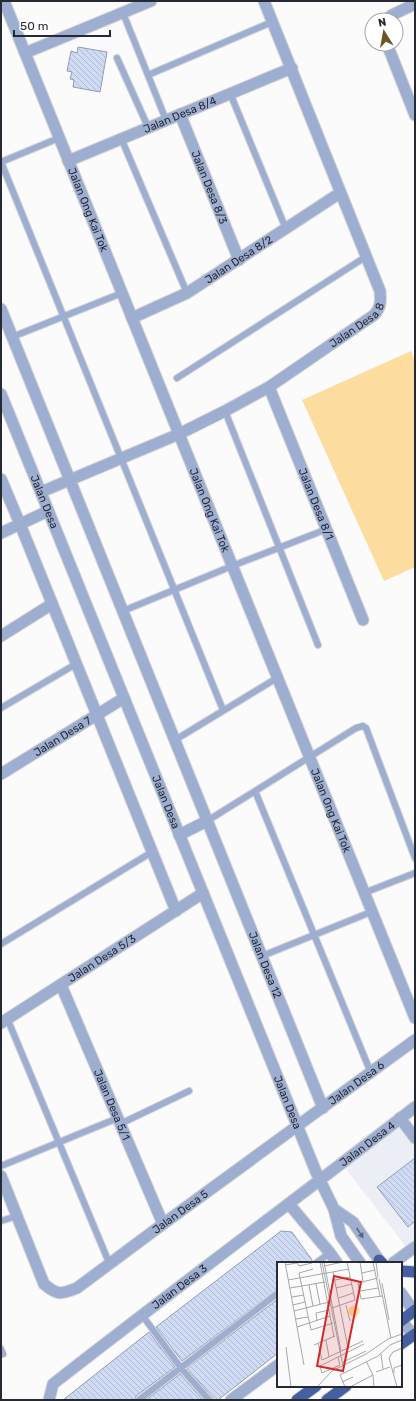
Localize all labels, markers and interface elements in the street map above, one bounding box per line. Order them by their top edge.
scale bar [14,12,110,38]
north arrow [364,12,404,52]
text: N [377,16,387,30]
text: 50 m [20,19,48,33]
street label: Jalan Desa 8/4 [142,94,219,136]
street label: Jalan Desa 8/3 [188,149,230,226]
street label: Jalan Ong Kai Tok [65,166,111,254]
street label: Jalan Desa 8/2 [203,233,275,286]
street label: Jalan Desa 8 [327,301,387,351]
street label: Jalan Ong Kai Tok [186,466,232,554]
street label: Jalan Desa 8/1 [295,466,336,542]
street label: Jalan Desa [27,473,61,530]
street label: Jalan Desa 7 [31,714,94,759]
street label: Jalan Ong Kai Tok [308,767,354,855]
street label: Jalan Desa [149,773,182,831]
street label: Jalan Desa 12 [246,930,284,1000]
street label: Jalan Desa 5/3 [66,932,139,985]
street label: Jalan Desa 6 [326,1058,387,1108]
street label: Jalan Desa 5/1 [91,1067,132,1142]
street label: Jalan Desa [271,1074,304,1131]
street label: Jalan Desa 4 [337,1119,398,1169]
street label: Jalan Desa 5 [150,1187,211,1237]
one-way arrow [356,1228,364,1238]
street label: Jalan Desa 3 [149,1262,210,1312]
inset map [277,1262,402,1387]

